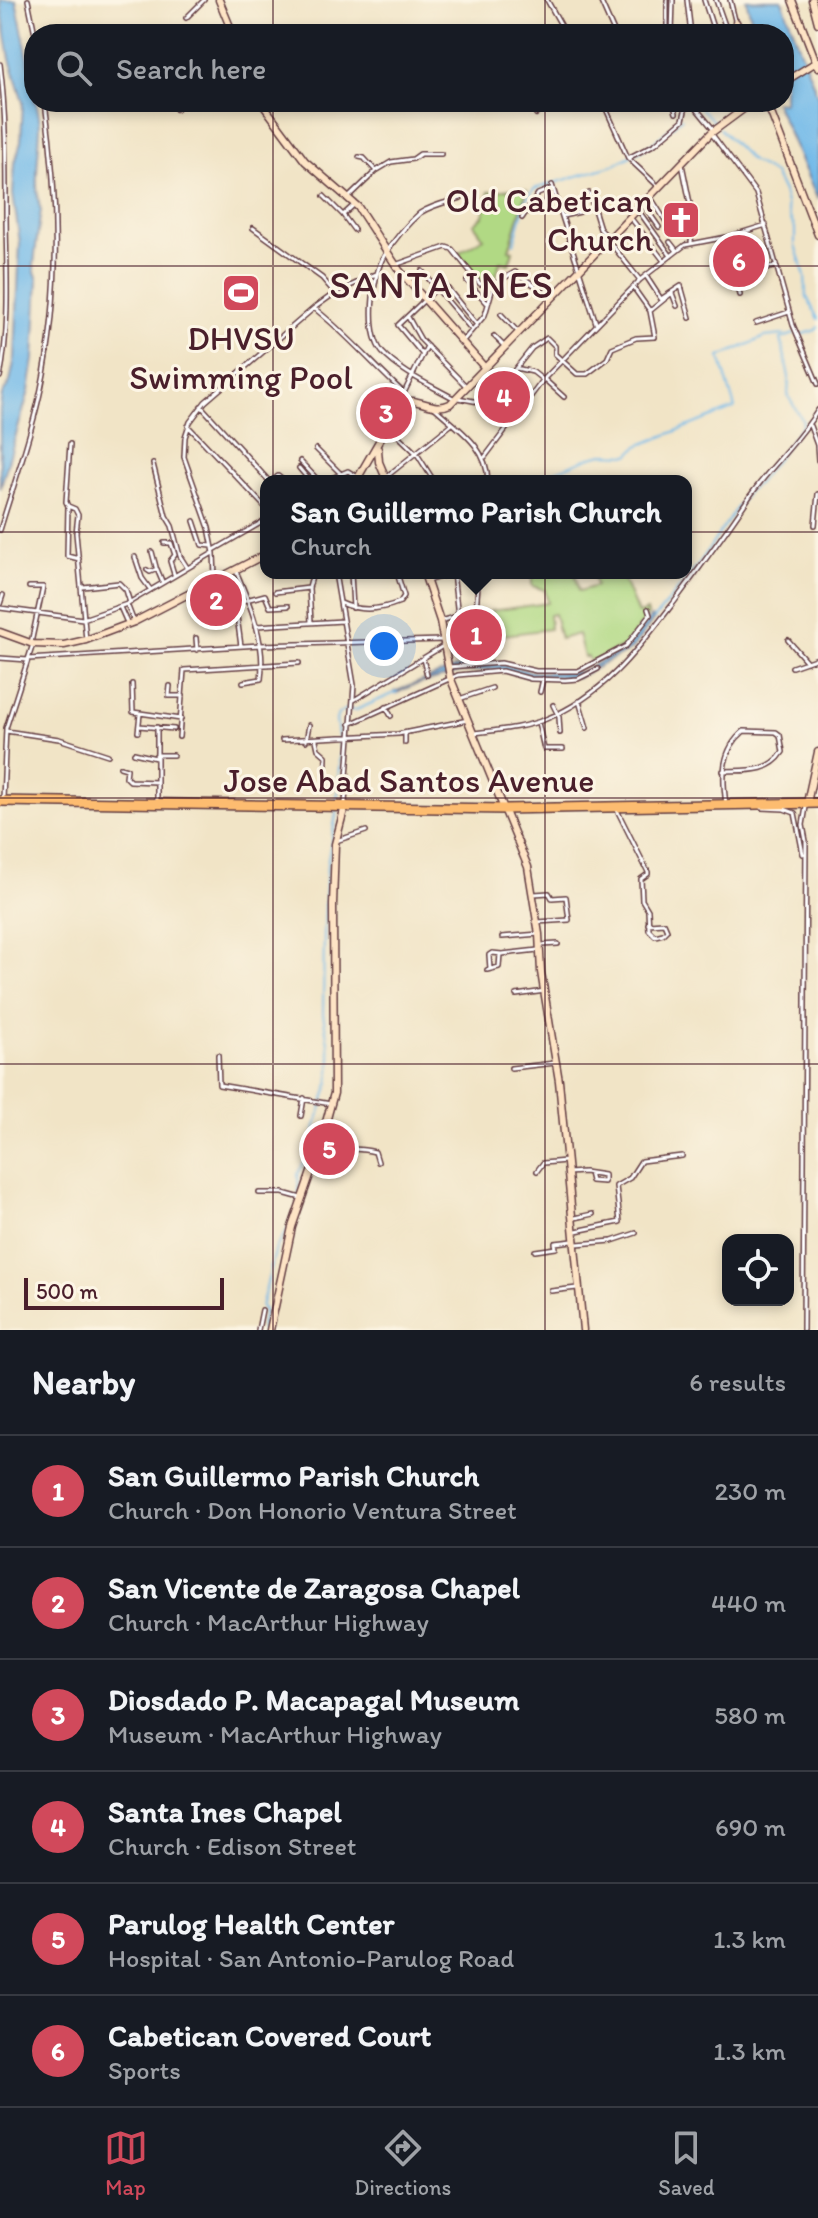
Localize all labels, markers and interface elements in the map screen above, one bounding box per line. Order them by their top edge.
search box [24,24,794,112]
icon: search [52,46,96,90]
text: Search here [116,50,266,87]
place label: Old Cabetican Church [445,180,654,260]
church icon: Old Cabetican Church [660,199,702,241]
pin: 6 [713,231,765,291]
district label: SANTA INES [329,262,555,308]
sports icon: DHVSU Swimming Pool [220,272,262,314]
place label: DHVSU Swimming Pool [129,318,353,398]
pin: 4 [478,367,530,427]
pin: 3 [360,383,412,443]
popup [260,475,692,579]
text: San Guillermo Parish Church [290,493,662,530]
text: Church [290,530,372,562]
pin: 2 [190,570,242,630]
pin: 1 [450,605,502,665]
your location [364,626,404,666]
street label: Jose Abad Santos Avenue [224,760,594,801]
pin: 5 [303,1119,355,1179]
map controls [722,1234,794,1306]
button: locate [722,1234,794,1306]
scale bar [24,1274,224,1310]
text: 500 m [36,1278,98,1305]
text: Nearby [32,1362,135,1403]
text: 6 results [689,1366,786,1398]
text: San Guillermo Parish Church [108,1457,479,1494]
text: 1 [52,1475,64,1507]
text: 230 m [714,1475,786,1507]
text: Church · Don Honorio Ventura Street [108,1494,517,1526]
text: San Vicente de Zaragosa Chapel [108,1569,520,1606]
text: 2 [51,1587,65,1619]
text: 440 m [711,1587,786,1619]
text: Church · MacArthur Highway [108,1606,429,1638]
text: Diosdado P. Macapagal Museum [108,1681,519,1718]
text: 3 [51,1699,65,1731]
text: 580 m [714,1699,786,1731]
text: Museum · MacArthur Highway [108,1718,442,1750]
text: Santa Ines Chapel [108,1793,342,1830]
text: 4 [50,1811,66,1843]
text: 690 m [715,1811,786,1843]
text: Church · Edison Street [108,1830,357,1862]
text: Parulog Health Center [108,1905,394,1942]
text: 5 [51,1923,65,1955]
text: 1.3 km [713,1923,786,1955]
text: Hospital · San Antonio-Parulog Road [108,1942,514,1974]
text: Cabetican Covered Court [108,2017,431,2054]
text: 6 [51,2035,65,2067]
text: 1.3 km [713,2035,786,2067]
text: Sports [108,2054,181,2086]
tab: Map [104,2126,148,2201]
tab: Directions [355,2126,451,2201]
tab: Saved [658,2126,714,2201]

